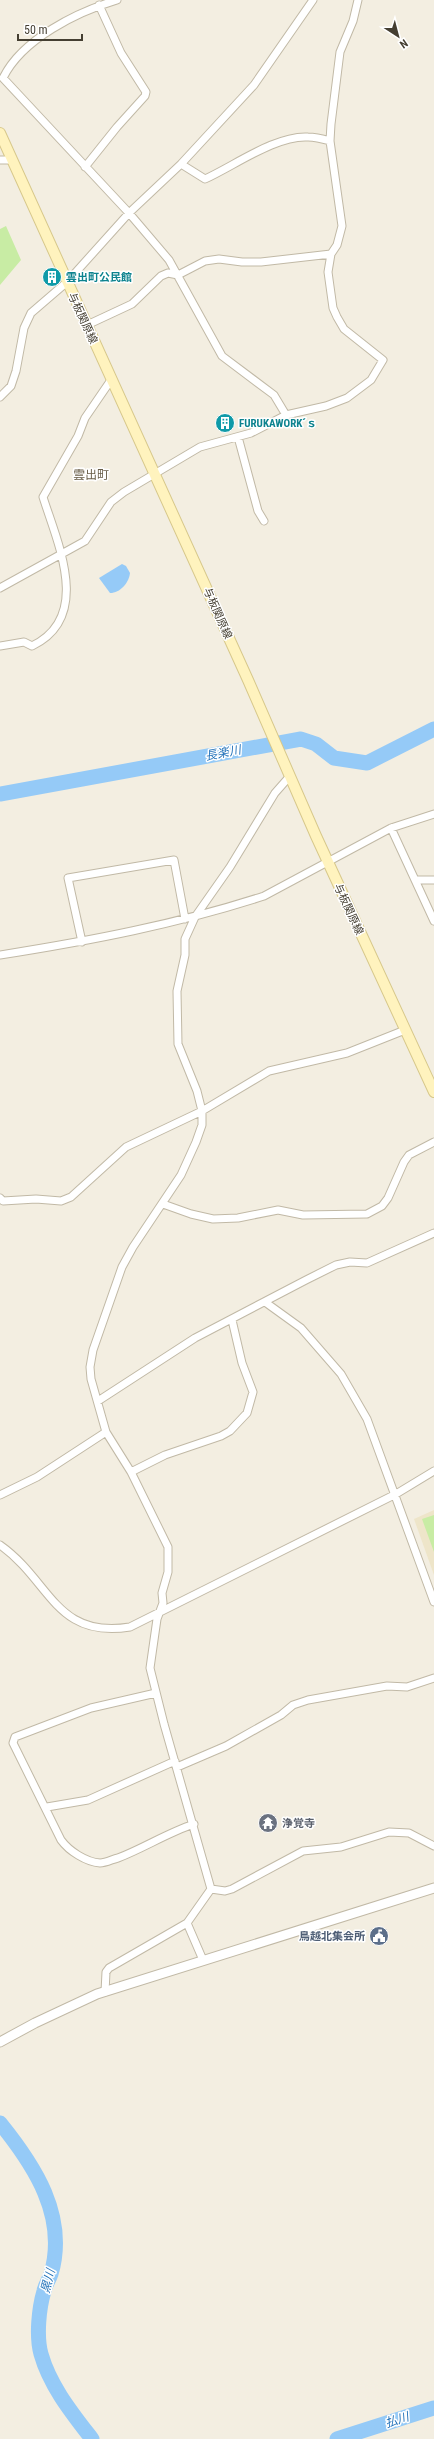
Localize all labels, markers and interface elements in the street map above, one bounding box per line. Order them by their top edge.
scale bar [18,16,82,42]
north arrow [378,16,418,56]
text: 50 m [24,23,48,37]
text: N [397,36,410,51]
building icon: 雲出町公民館 [41,266,63,288]
place label: 雲出町公民館 [66,271,132,284]
street label: 与板関原線 [65,291,100,346]
building icon: FURUKAWORK´ｓ [214,412,236,434]
place label: FURUKAWORK´ｓ [239,417,317,430]
district label: 雲出町 [73,468,109,482]
street label: 与板関原線 [200,585,235,641]
water label: 長楽川 [204,742,244,763]
street label: 与板関原線 [331,882,366,937]
temple icon: 浄覚寺 [257,1812,279,1834]
place label: 浄覚寺 [282,1817,315,1830]
public building icon: 鳥越北集会所 [368,1925,390,1947]
place label: 鳥越北集会所 [299,1930,365,1943]
water label: 黒川 [38,2266,58,2294]
water label: 払川 [383,2409,412,2430]

